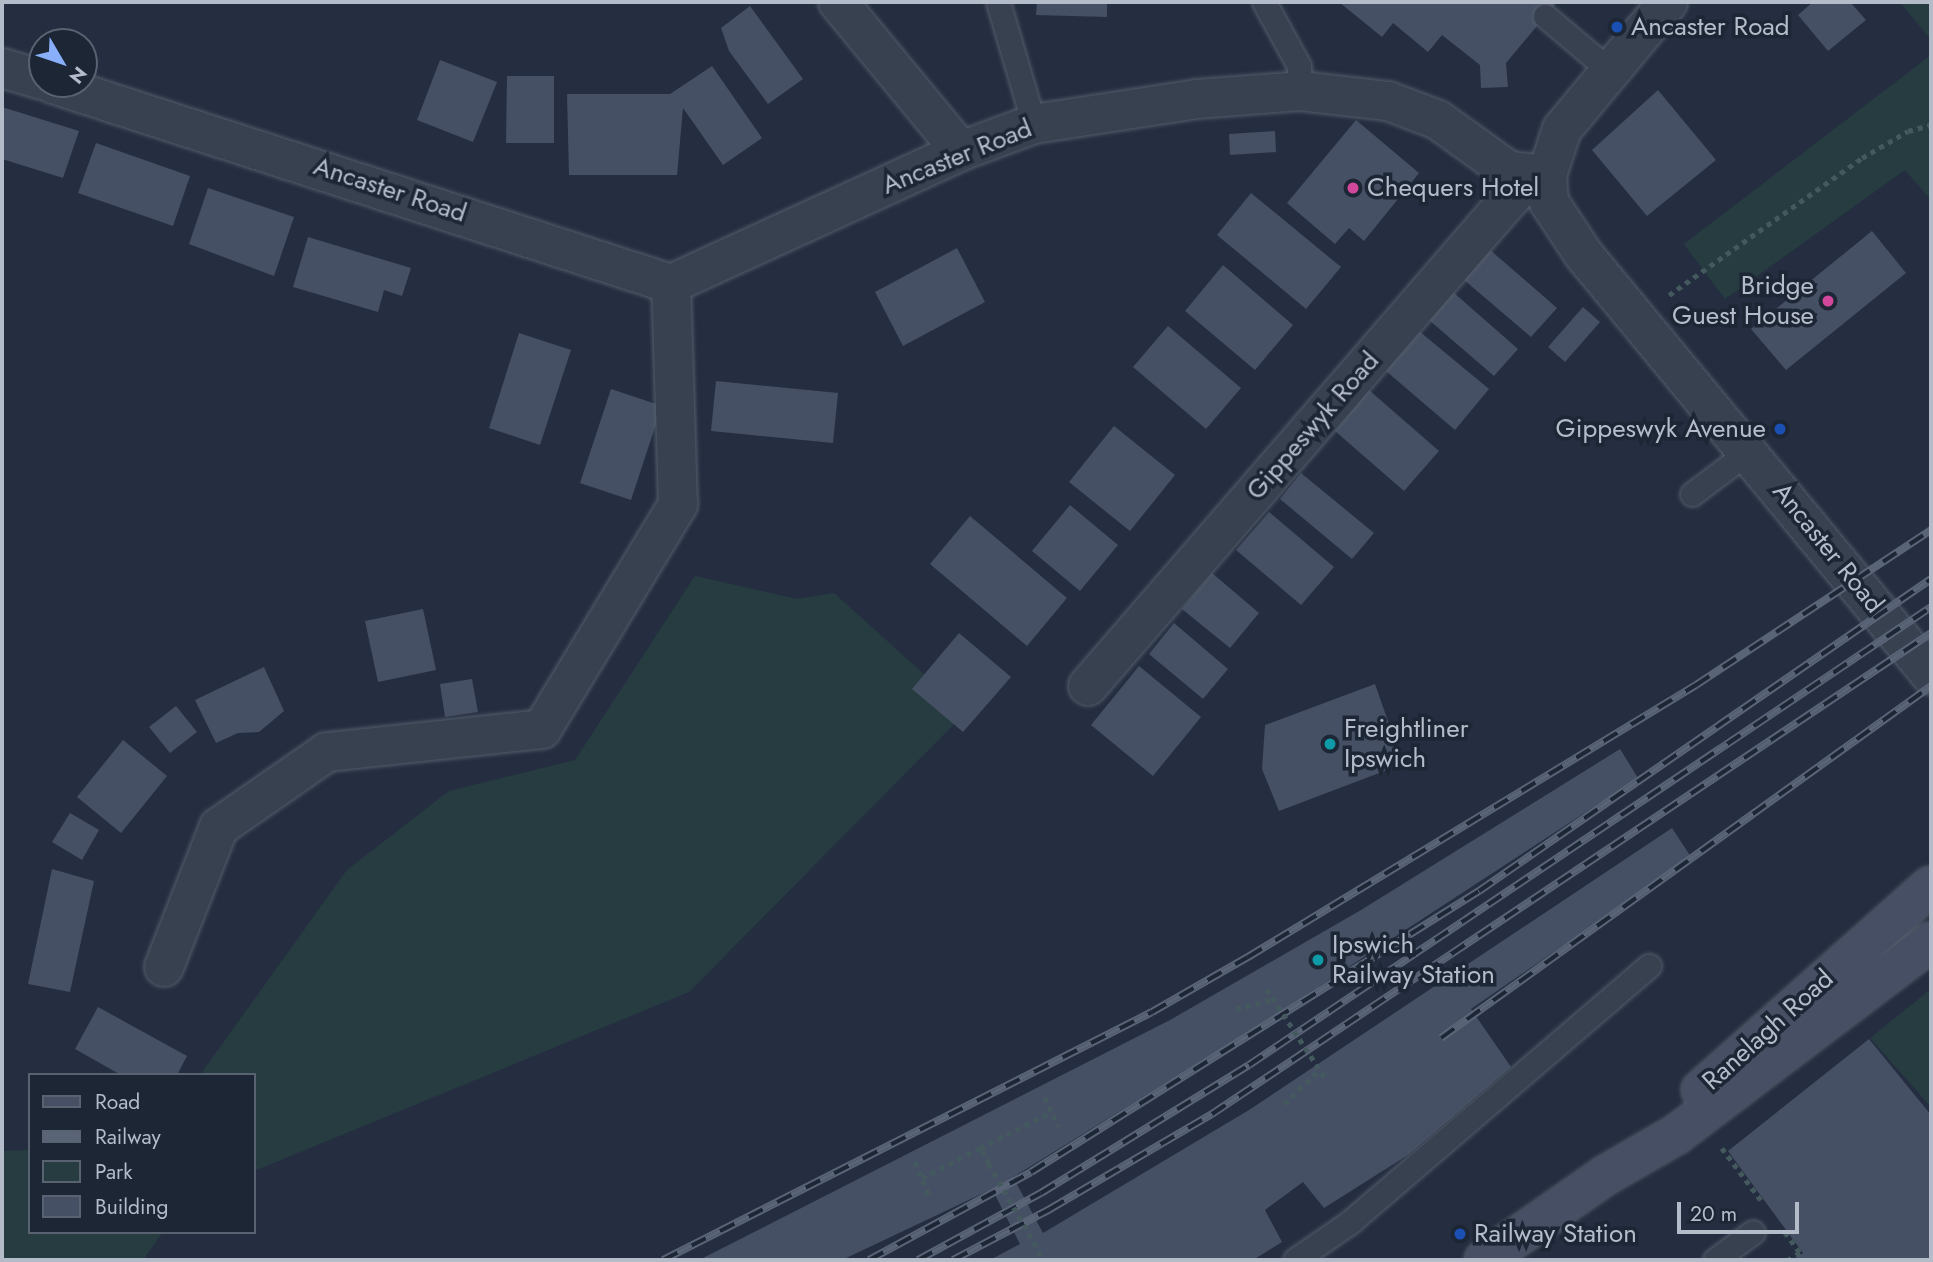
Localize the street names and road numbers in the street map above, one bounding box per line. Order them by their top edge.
street label: Ancaster Road [878,113,1036,201]
street label: Ancaster Road [310,151,470,229]
street label: Gippeswyk Road [1240,346,1386,506]
street label: Ancaster Road [1766,477,1890,619]
street label: Ranelagh Road [1696,963,1840,1097]

